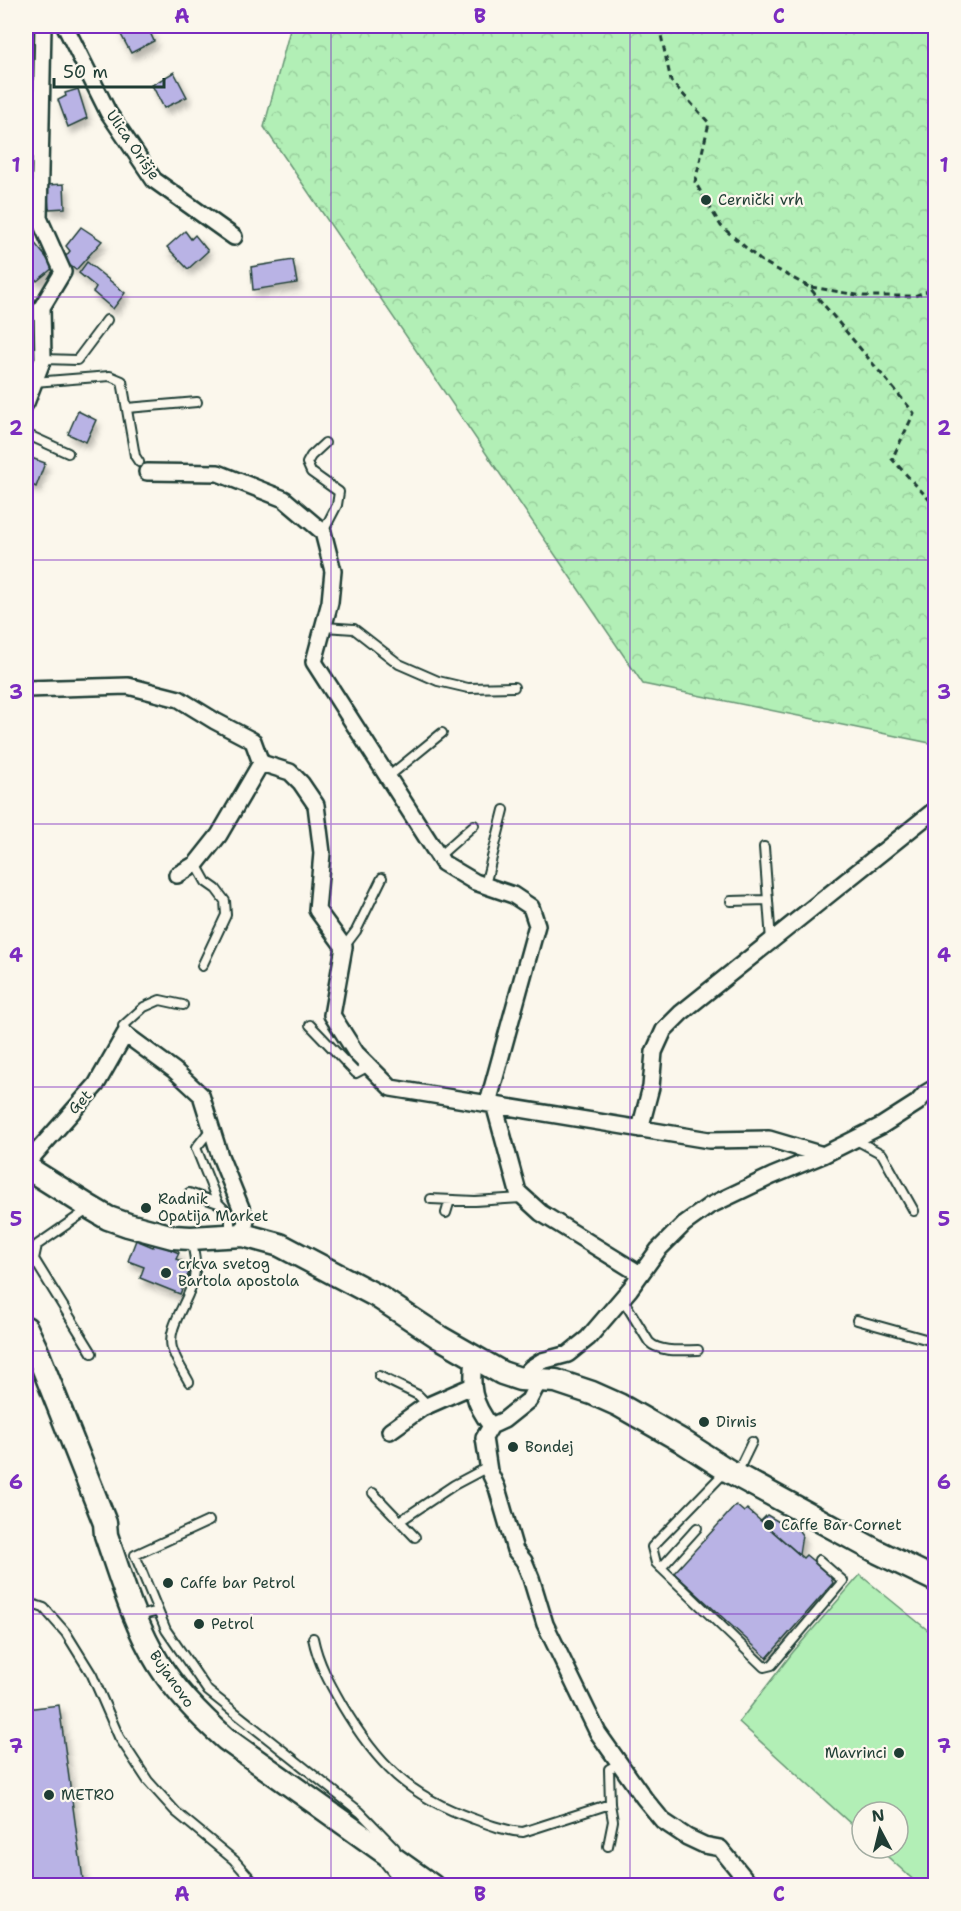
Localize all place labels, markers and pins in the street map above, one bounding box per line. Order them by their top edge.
place label: Cernički vrh [718,190,804,210]
marker: Cernički vrh [699,193,713,207]
place label: Radnik Opatija Market [158,1189,268,1226]
marker: Radnik Opatija Market [139,1201,153,1215]
place label: crkva svetog Bartola apostola [178,1254,300,1291]
marker: crkva svetog Bartola apostola [159,1266,173,1280]
place label: Dirnis [716,1412,757,1432]
marker: Dirnis [697,1415,711,1429]
place label: Bondej [525,1437,574,1457]
marker: Bondej [506,1440,520,1454]
place label: Caffe Bar Cornet [781,1515,902,1535]
marker: Caffe Bar Cornet [762,1518,776,1532]
place label: Caffe bar Petrol [180,1573,296,1593]
marker: Caffe bar Petrol [161,1576,175,1590]
place label: Petrol [211,1614,254,1634]
marker: Petrol [192,1617,206,1631]
place label: Mavrinci [825,1743,887,1763]
marker: Mavrinci [892,1746,906,1760]
place label: METRO [61,1785,114,1805]
marker: METRO [42,1788,56,1802]

